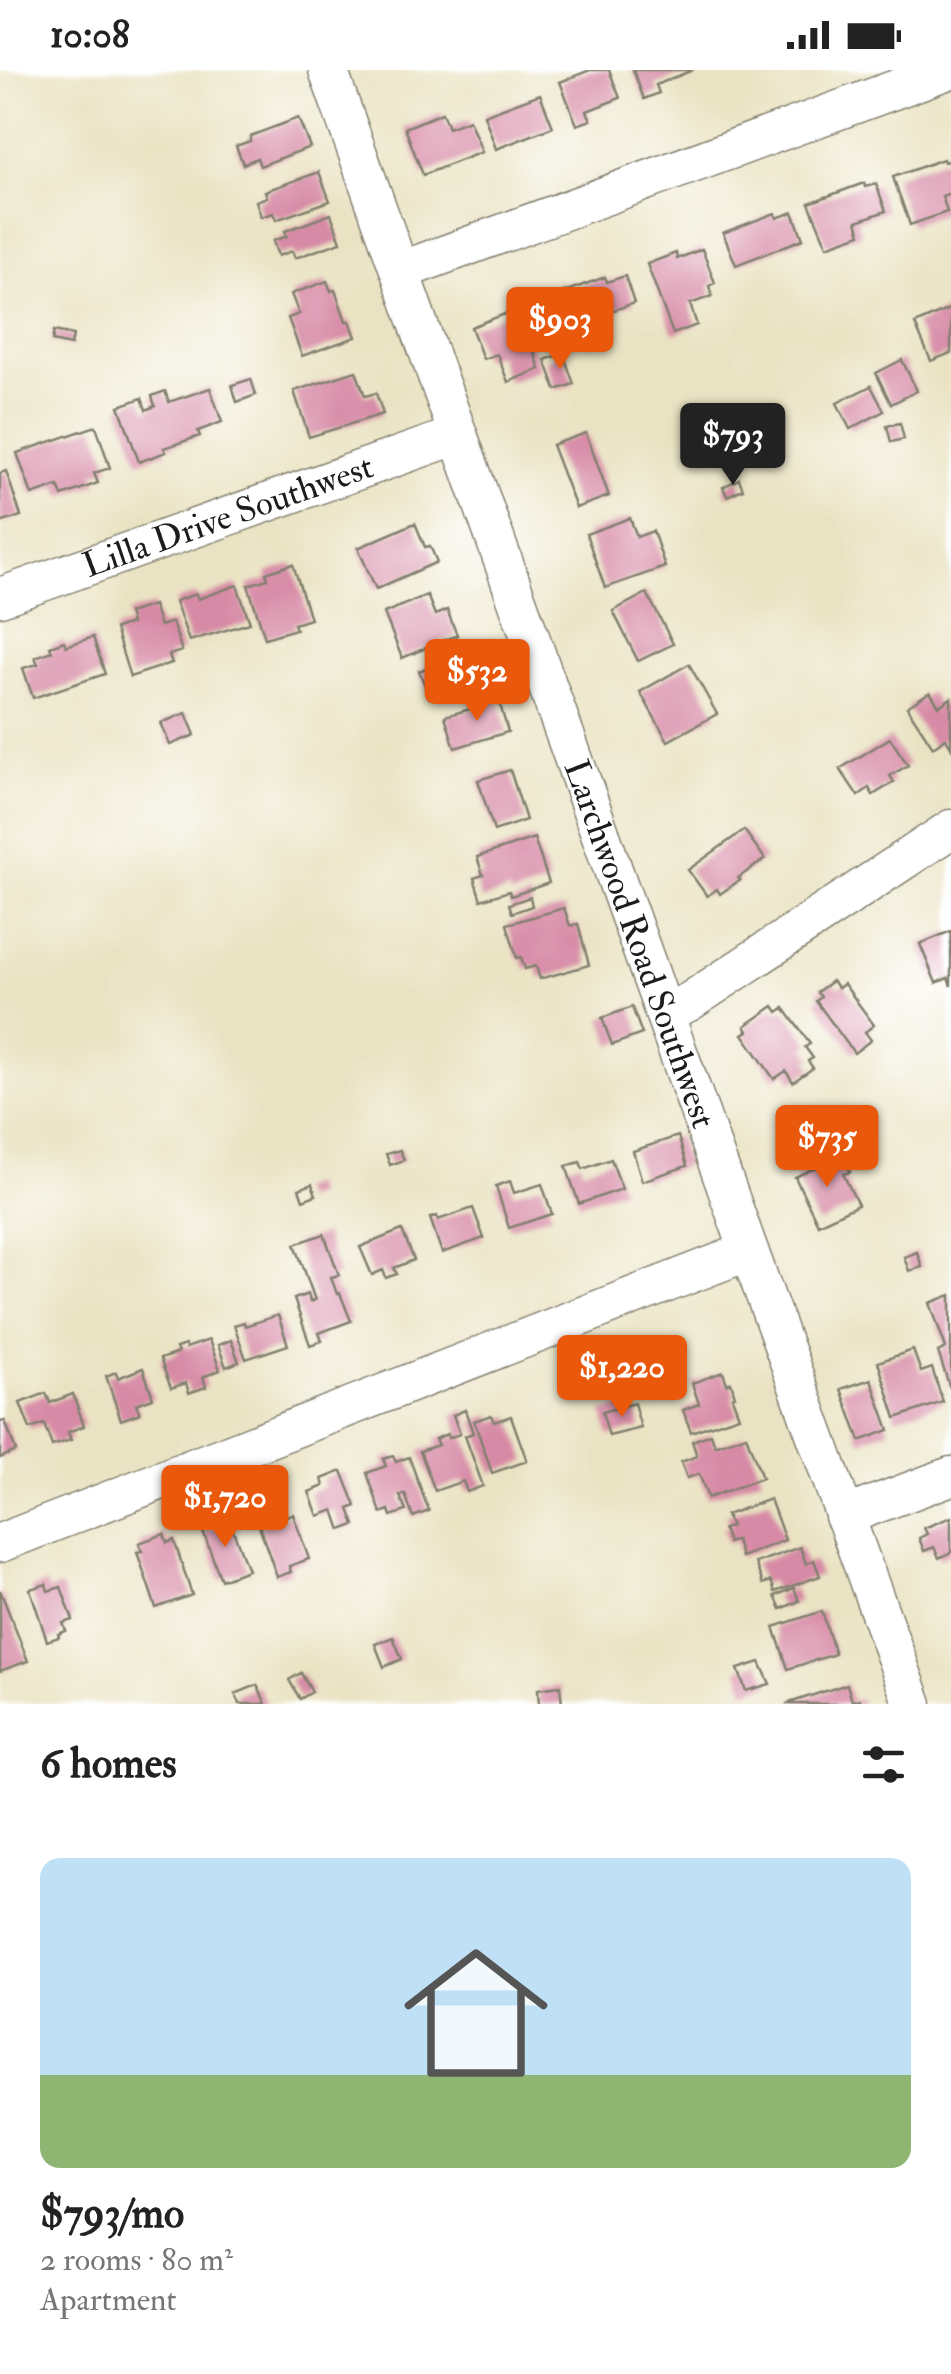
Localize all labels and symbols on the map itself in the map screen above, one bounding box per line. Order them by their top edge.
pin: $903 [501,287,619,372]
pin: $793 [674,403,792,488]
street label: Lilla Drive Southwest [77,445,379,588]
pin: $532 [418,639,536,724]
street label: Larchwood Road Southwest [554,754,725,1134]
pin: $735 [768,1105,886,1190]
pin: $1,220 [541,1335,703,1420]
pin: $1,720 [144,1465,306,1550]

